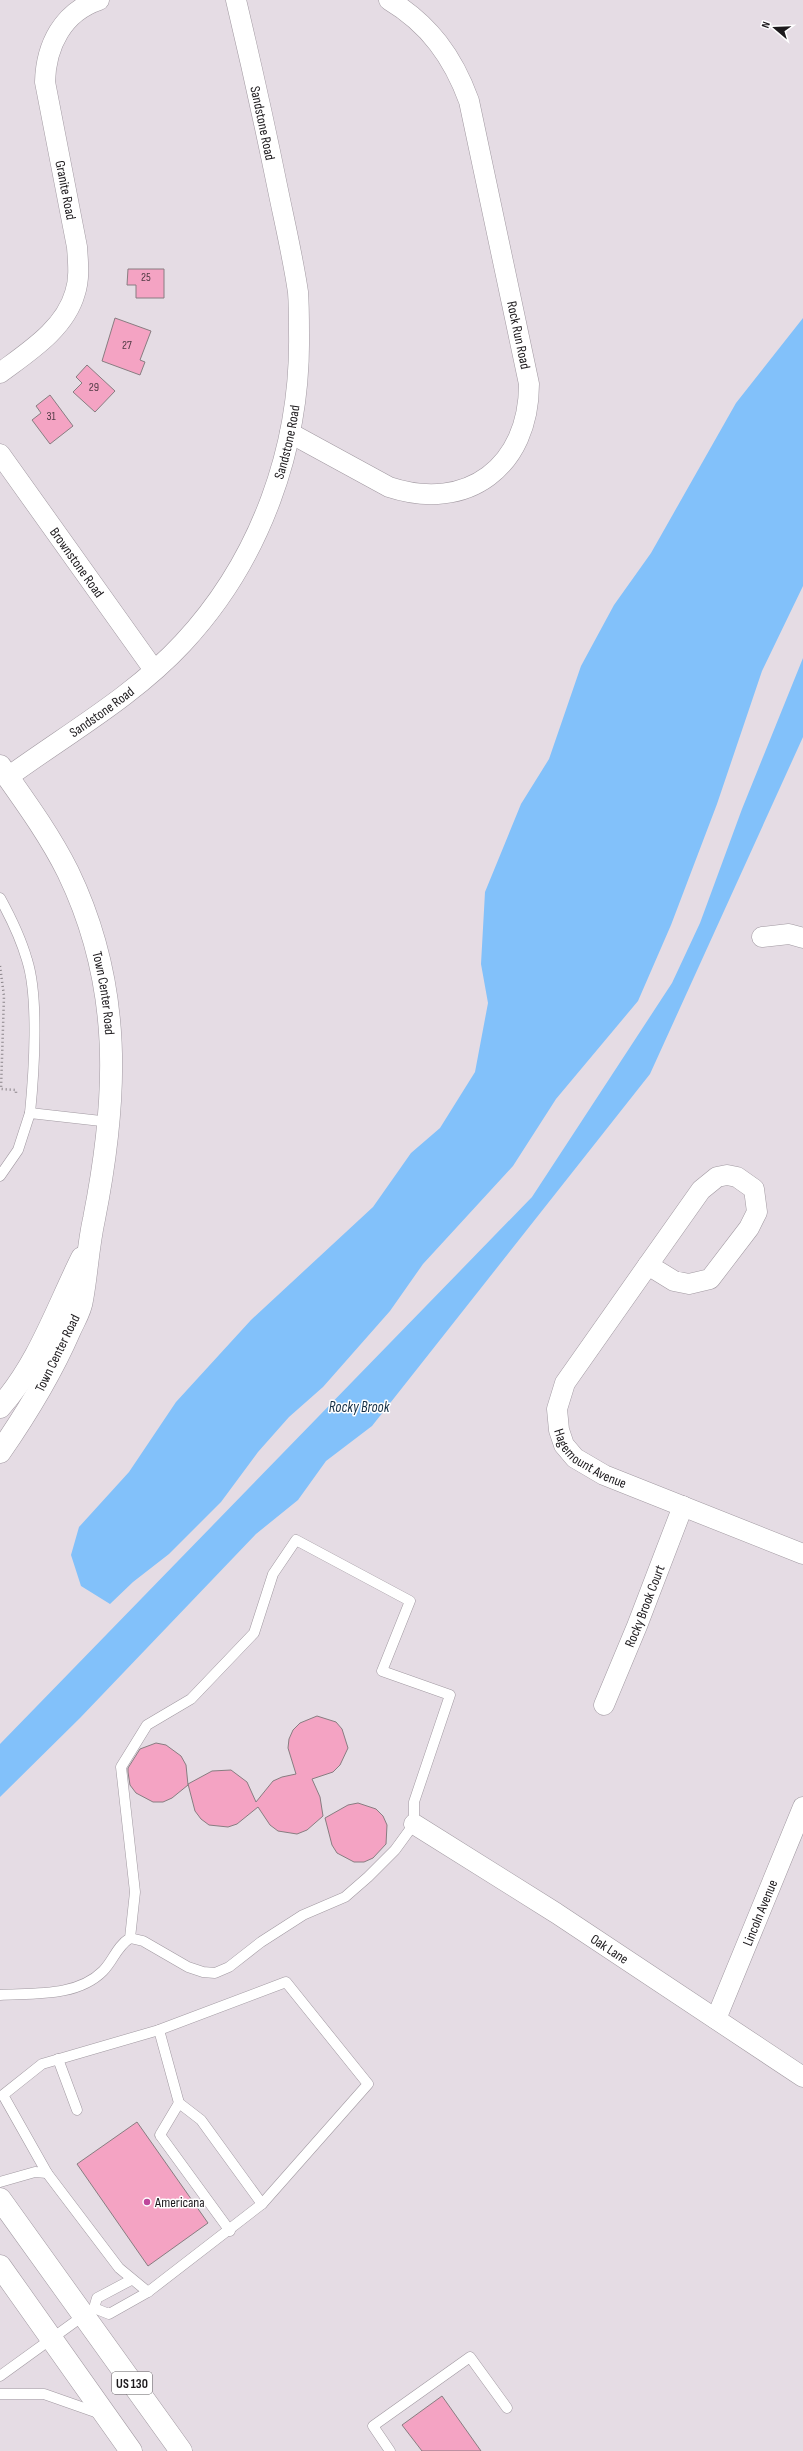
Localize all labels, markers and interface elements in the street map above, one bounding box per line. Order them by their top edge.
north arrow [755,8,795,48]
text: N [759,20,773,30]
street label: Sandstone Road [246,84,279,162]
street label: Granite Road [51,159,80,221]
house number: 25 [141,270,151,285]
street label: Rock Run Road [503,300,534,371]
house number: 27 [122,338,132,353]
house number: 29 [89,380,99,395]
street label: Sandstone Road [270,404,304,481]
house number: 31 [46,409,56,424]
street label: Brownstone Road [46,524,108,601]
street label: Sandstone Road [66,683,138,741]
street label: Town Center Road [88,949,118,1035]
street label: Town Center Road [31,1311,84,1395]
water label: Rocky Brook [329,1398,390,1417]
street label: Hagemount Avenue [550,1426,629,1492]
street label: Rocky Brook Court [621,1563,669,1650]
street label: Lincoln Avenue [739,1877,781,1949]
street label: Oak Lane [587,1930,632,1968]
place label: Americana [154,2194,205,2211]
marker: Americana [142,2197,152,2207]
road number: US 130 [112,2372,152,2394]

